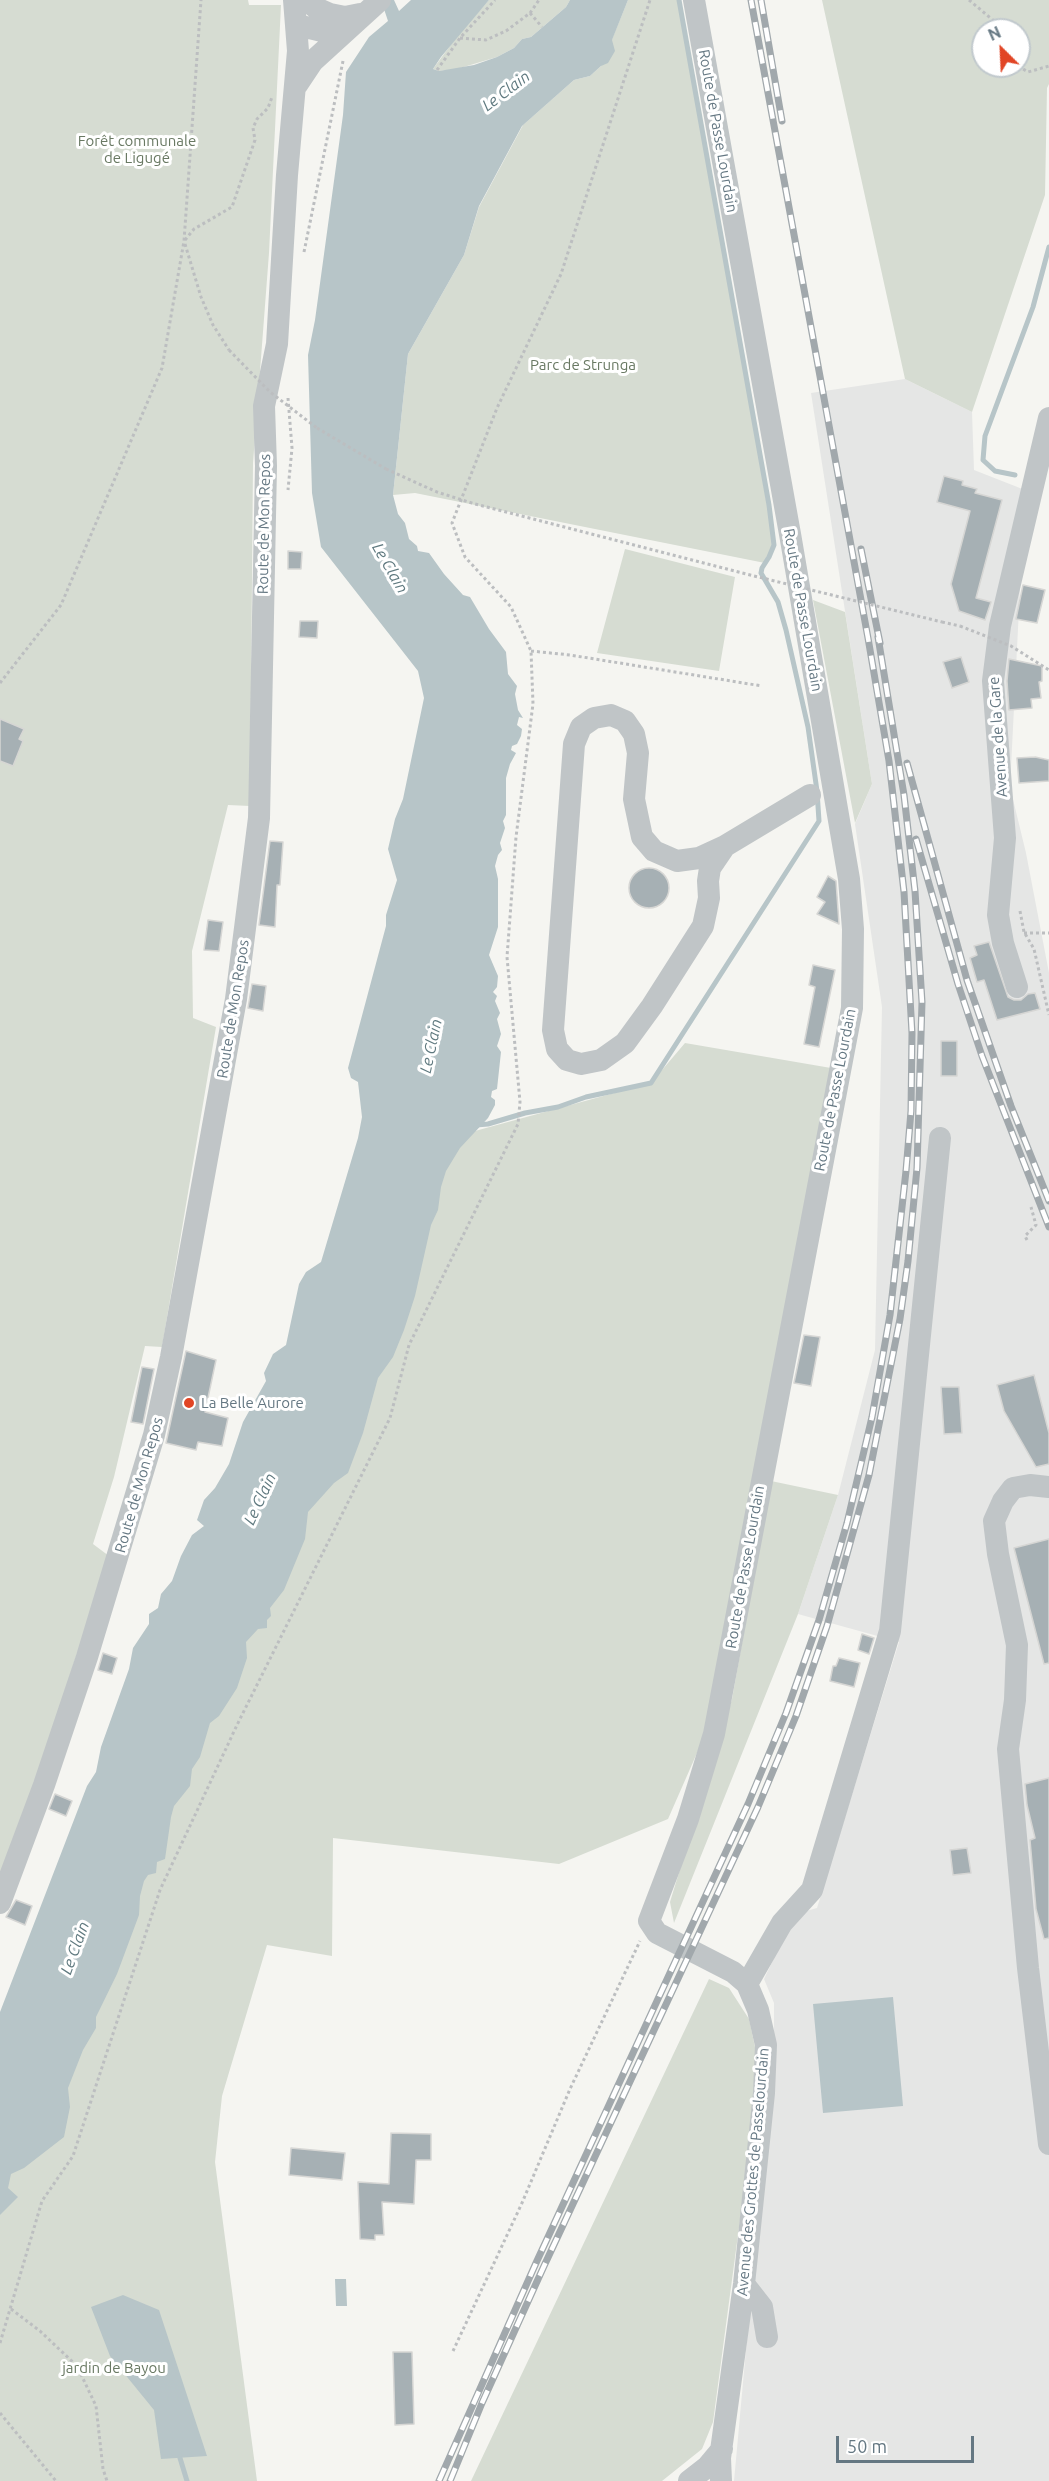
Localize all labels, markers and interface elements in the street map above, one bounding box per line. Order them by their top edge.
north arrow [971,18,1031,78]
text: N [985,23,1004,44]
street label: Route de Passe Lourdain [695,48,741,214]
water label: Le Clain [478,67,534,115]
park label: Forêt communale de Ligugé [78,132,196,167]
park label: Parc de Strunga [530,356,636,374]
street label: Route de Mon Repos [254,454,274,594]
street label: Route de Passe Lourdain [780,527,826,693]
water label: Le Clain [368,539,412,597]
street label: Avenue de la Gare [985,676,1011,798]
street label: Route de Mon Repos [213,938,253,1080]
street label: Route de Passe Lourdain [810,1007,860,1173]
water label: Le Clain [416,1017,446,1075]
place label: La Belle Aurore [201,1394,304,1412]
marker: La Belle Aurore [182,1396,196,1410]
street label: Route de Mon Repos [111,1415,167,1555]
water label: Le Clain [240,1470,280,1528]
street label: Route de Passe Lourdain [722,1484,768,1650]
water label: Le Clain [57,1919,93,1977]
street label: Avenue des Grottes de Passelourdain [733,2047,773,2297]
park label: jardin de Bayou [62,2359,166,2377]
scale bar [839,2424,977,2462]
text: 50 m [847,2436,887,2456]

